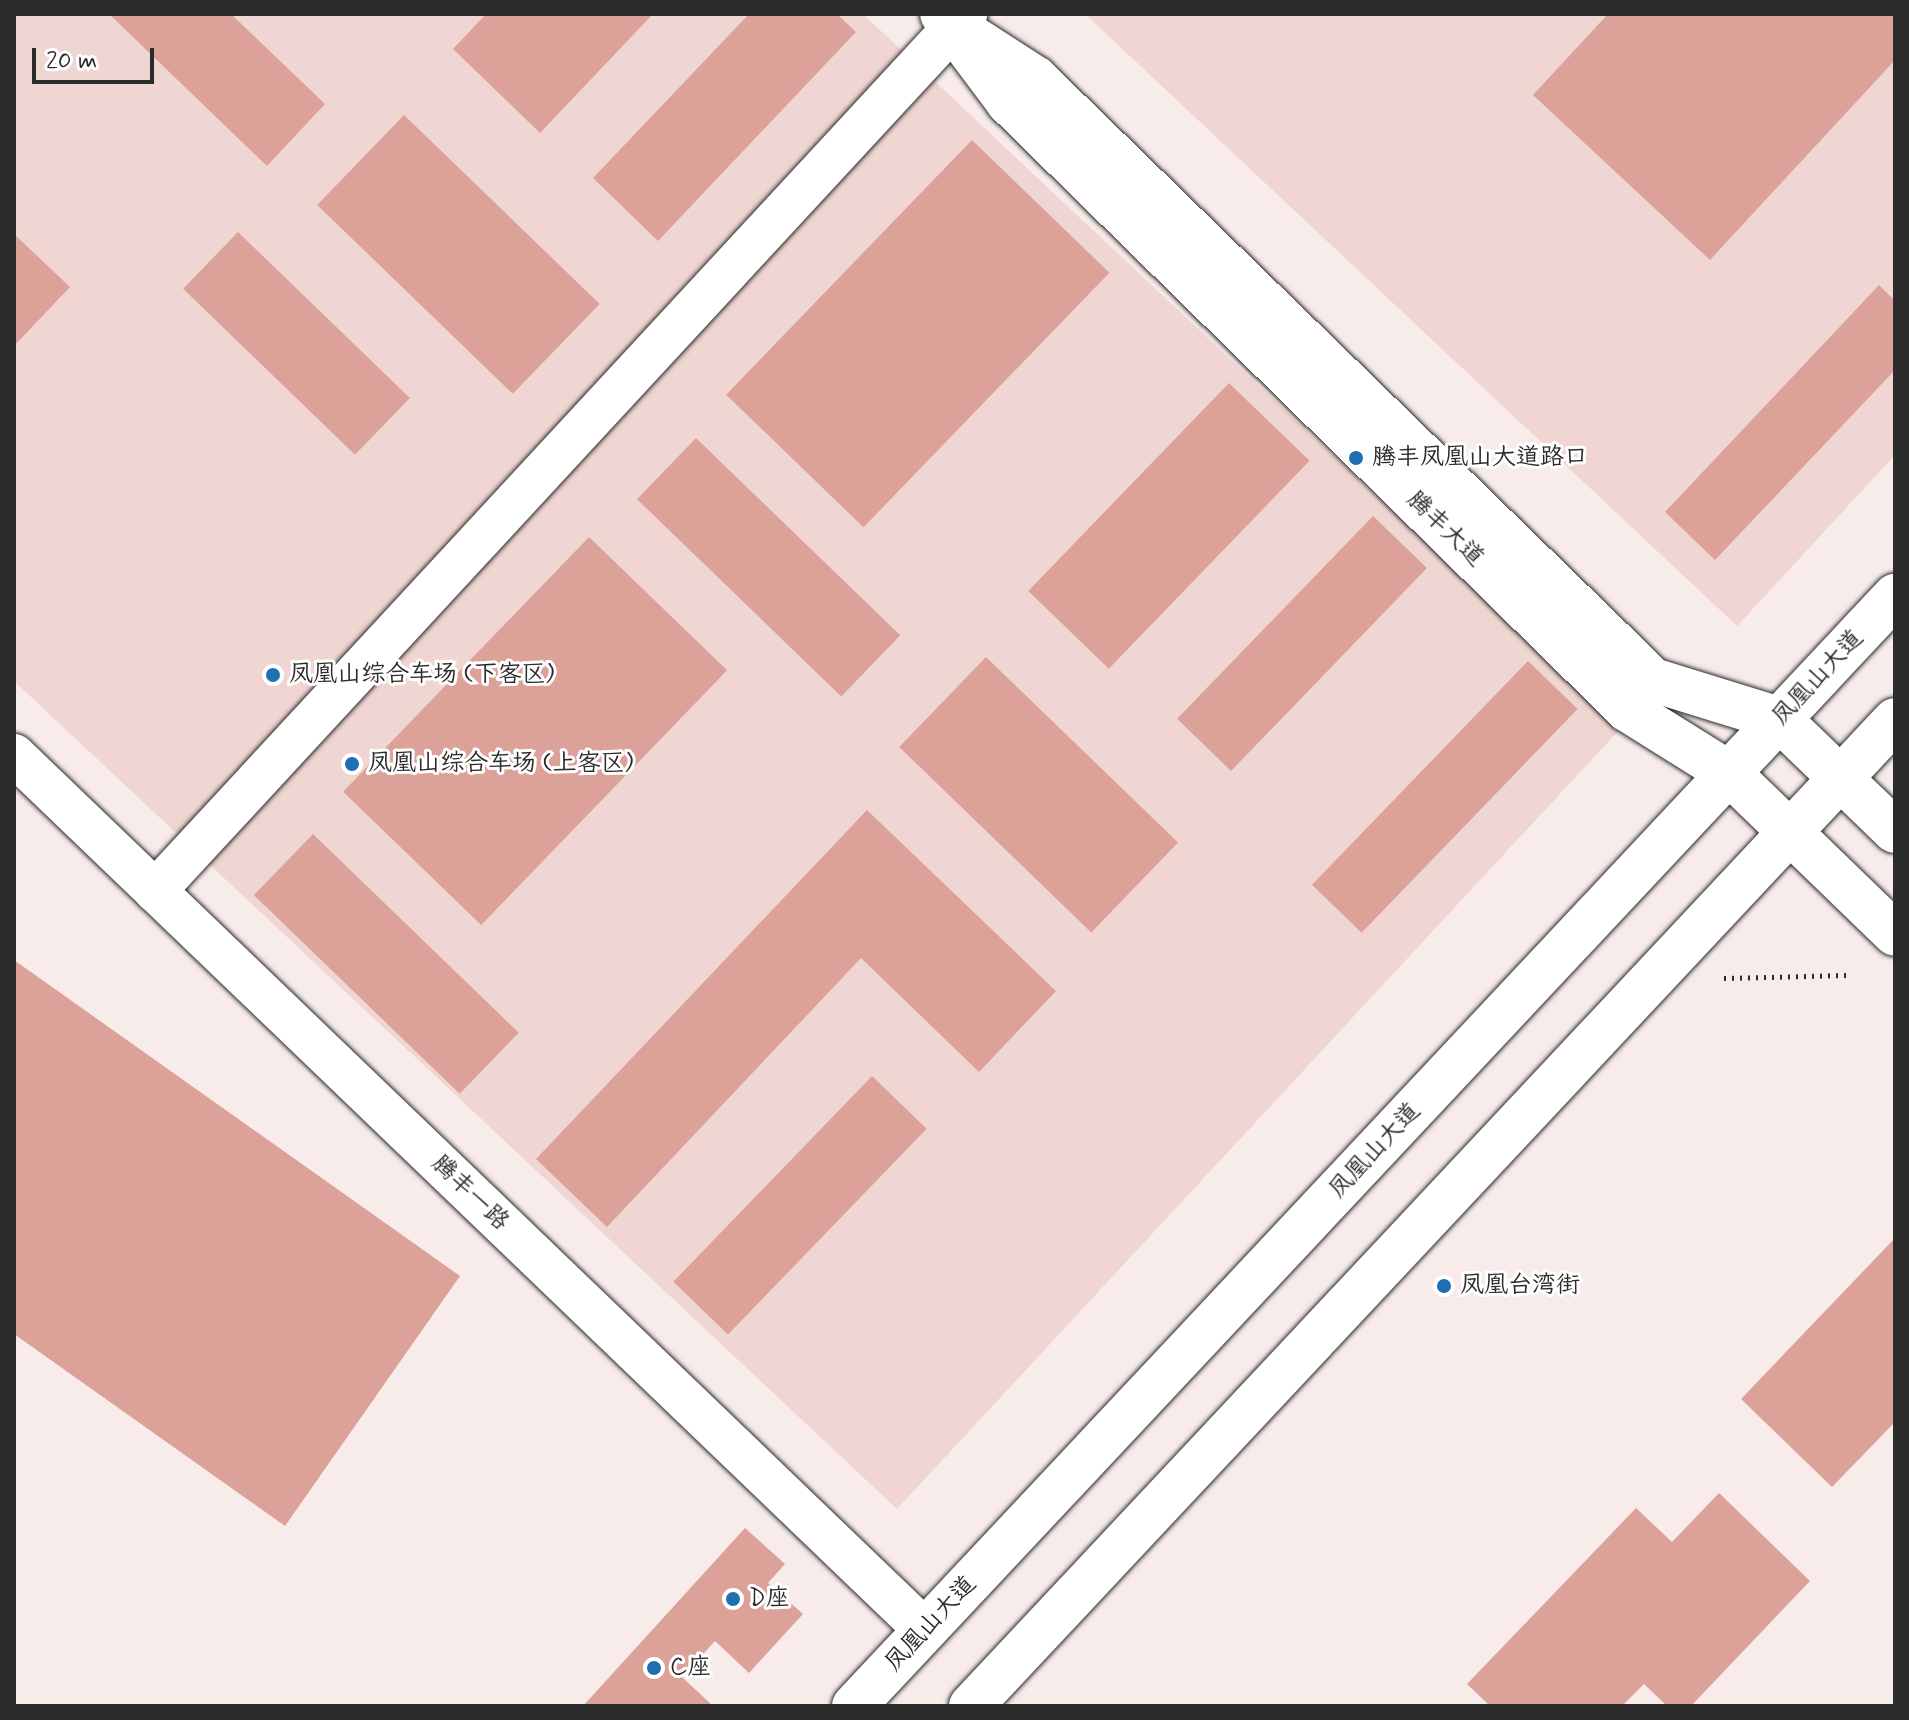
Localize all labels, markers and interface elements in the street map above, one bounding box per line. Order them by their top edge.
scale bar [36,32,158,82]
text: 20 m [46,46,97,77]
place label: 腾丰凤凰山大道路口 [1372,444,1588,472]
marker: 腾丰凤凰山大道路口 [1347,449,1365,467]
street label: 腾丰大道 [1400,485,1490,573]
street label: 凤凰山大道 [1767,624,1869,732]
place label: 凤凰山综合车场 (下客区) [289,661,554,689]
marker: 凤凰山综合车场 (下客区) [264,666,282,684]
place label: 凤凰山综合车场 (上客区) [368,750,633,778]
marker: 凤凰山综合车场 (上客区) [343,755,361,773]
street label: 凤凰山大道 [1324,1097,1426,1205]
street label: 腾丰一路 [425,1149,515,1237]
place label: 凤凰台湾街 [1460,1272,1580,1300]
marker: 凤凰台湾街 [1435,1277,1453,1295]
street label: 凤凰山大道 [880,1570,982,1678]
place label: D座 [749,1585,790,1613]
marker: D座 [724,1590,742,1608]
place label: C座 [670,1654,711,1682]
marker: C座 [645,1659,663,1677]

